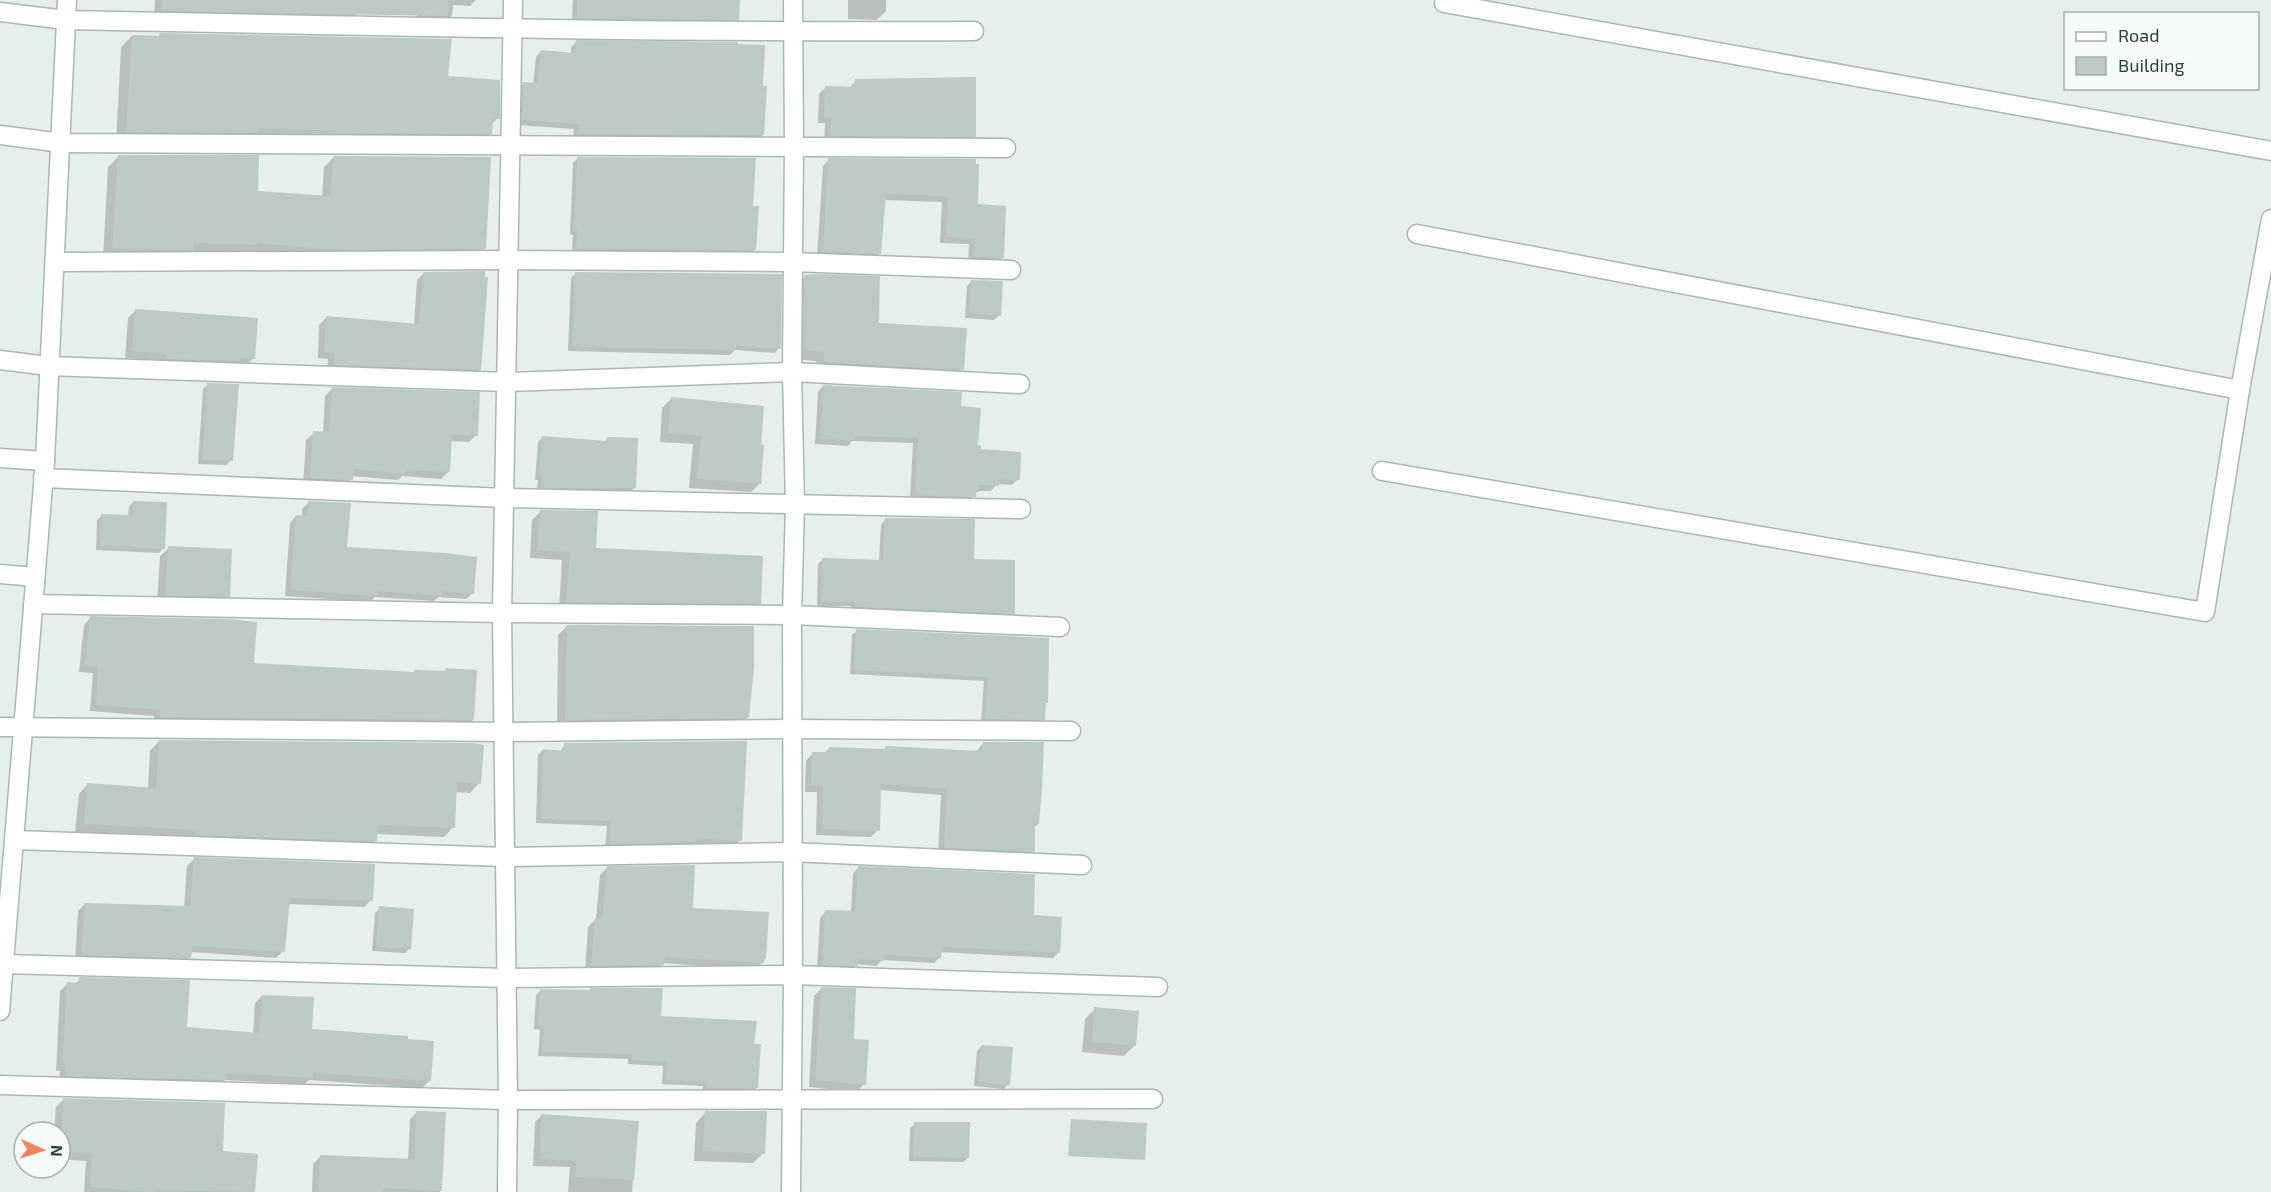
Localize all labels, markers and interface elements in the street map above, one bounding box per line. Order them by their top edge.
legend [2064,12,2259,90]
text: Road [2118,24,2159,46]
text: Building [2118,54,2185,76]
north arrow [12,1120,72,1180]
text: N [48,1145,67,1157]

